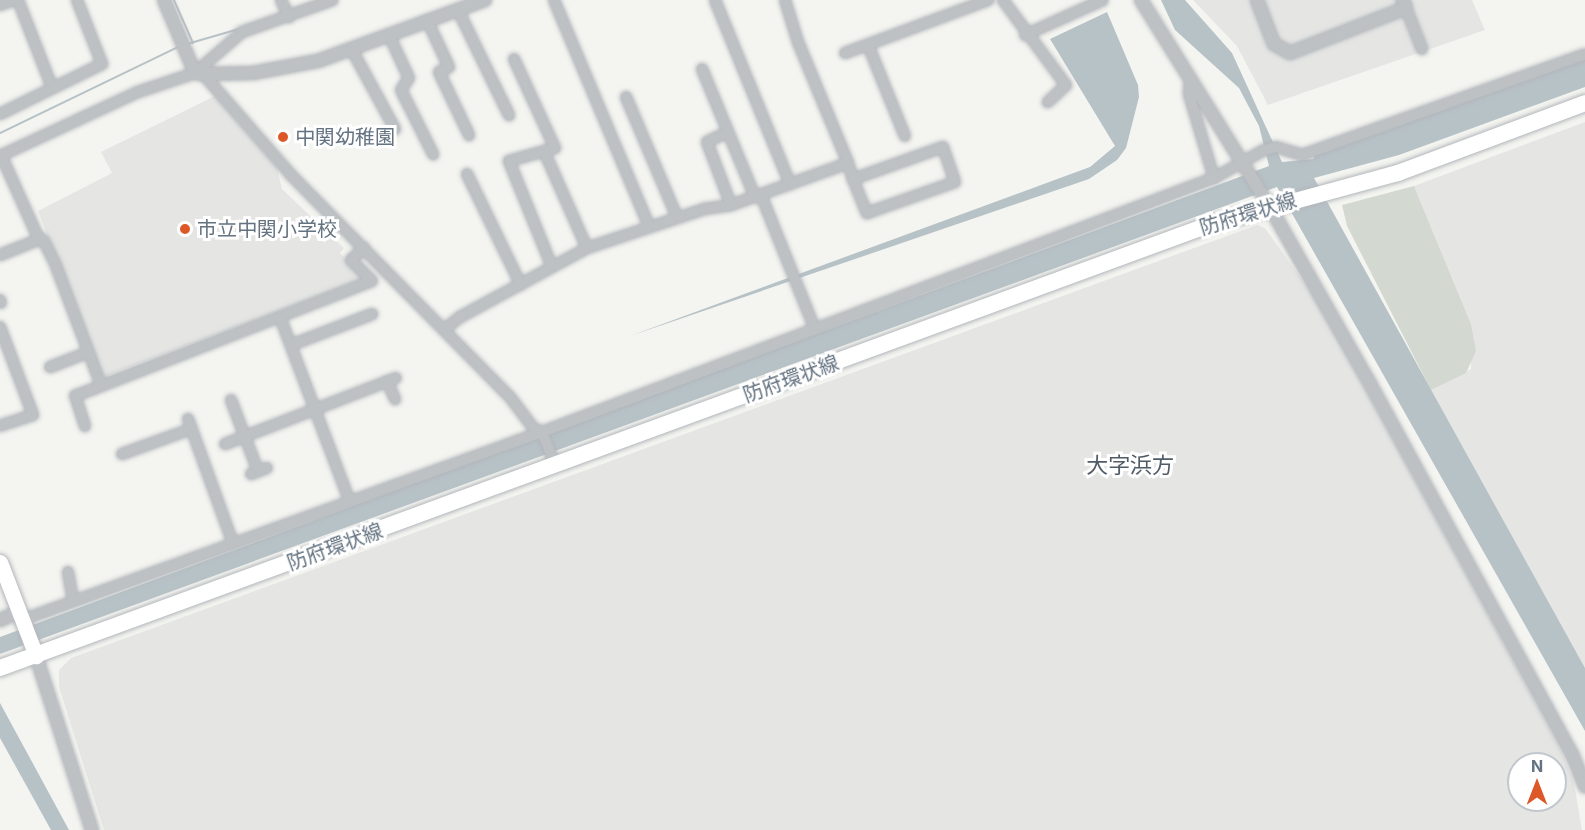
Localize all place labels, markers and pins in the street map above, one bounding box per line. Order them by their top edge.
place label: 中関幼稚園 [295,125,395,149]
marker: 中関幼稚園 [276,130,290,144]
place label: 市立中関小学校 [197,217,337,241]
marker: 市立中関小学校 [178,222,192,236]

